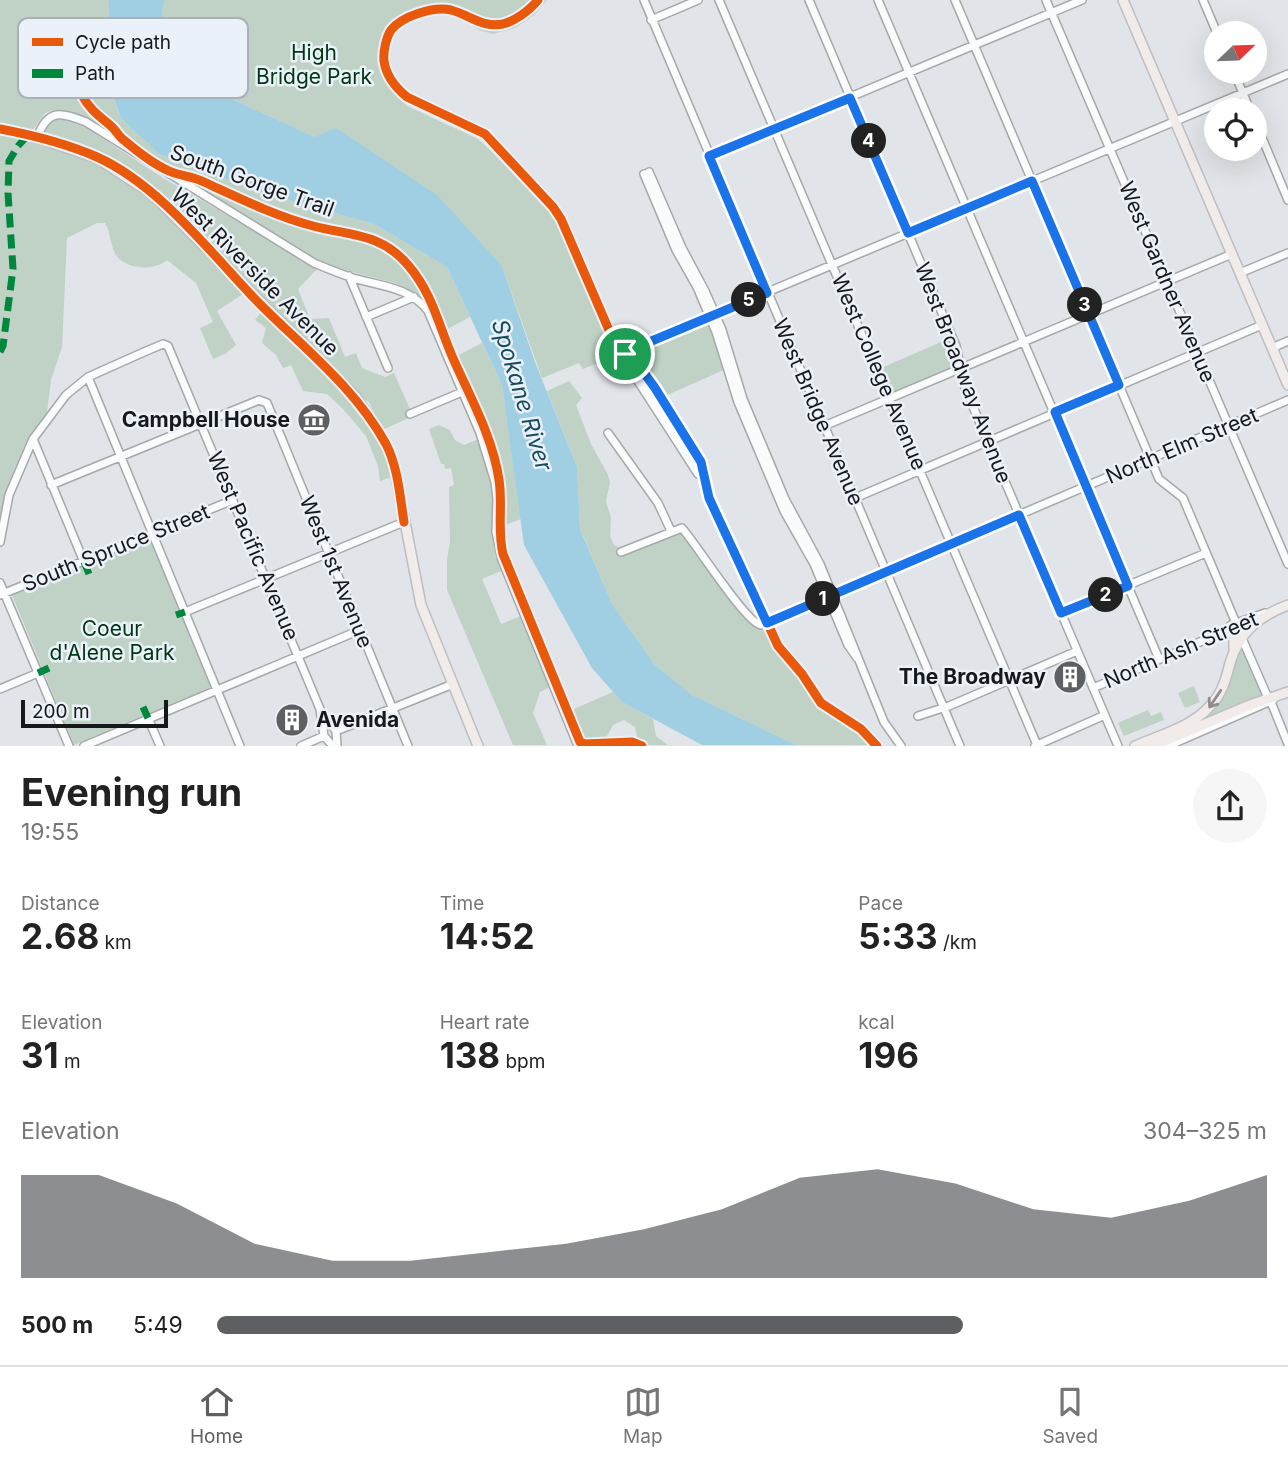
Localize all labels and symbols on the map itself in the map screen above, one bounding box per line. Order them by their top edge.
legend [18,18,248,98]
north arrow [1204,21,1267,84]
text: Cycle path [75,31,171,54]
park label: High Bridge Park [256,40,372,89]
text: Path [75,62,115,85]
pin: 4 [852,124,886,158]
street label: South Gorge Trail [167,139,338,222]
street label: West Gardner Avenue [1114,178,1221,386]
street label: West Riverside Avenue [166,183,344,361]
street label: West Broadway Avenue [910,259,1017,487]
street label: West College Avenue [827,270,932,474]
pin: 5 [732,282,766,318]
pin: 3 [1068,288,1102,322]
street label: West Bridge Avenue [768,315,869,509]
water label: Spokane River [486,316,559,475]
pin [595,324,655,384]
museum icon: Campbell House [295,401,333,439]
street label: North Elm Street [1102,402,1262,489]
place label: Campbell House [122,407,290,432]
street label: West Pacific Avenue [202,448,305,644]
street label: West 1st Avenue [295,492,378,652]
street label: South Spruce Street [19,498,213,597]
pin: 2 [1088,578,1124,612]
pin: 1 [806,582,840,616]
street label: North Ash Street [1100,606,1262,693]
park label: Coeur d'Alene Park [50,616,175,665]
building icon: The Broadway [1051,658,1089,696]
place label: The Broadway [899,664,1046,689]
one-way arrow [1208,689,1222,708]
scale bar [21,696,168,728]
building icon: Avenida [273,701,311,739]
place label: Avenida [316,707,399,732]

